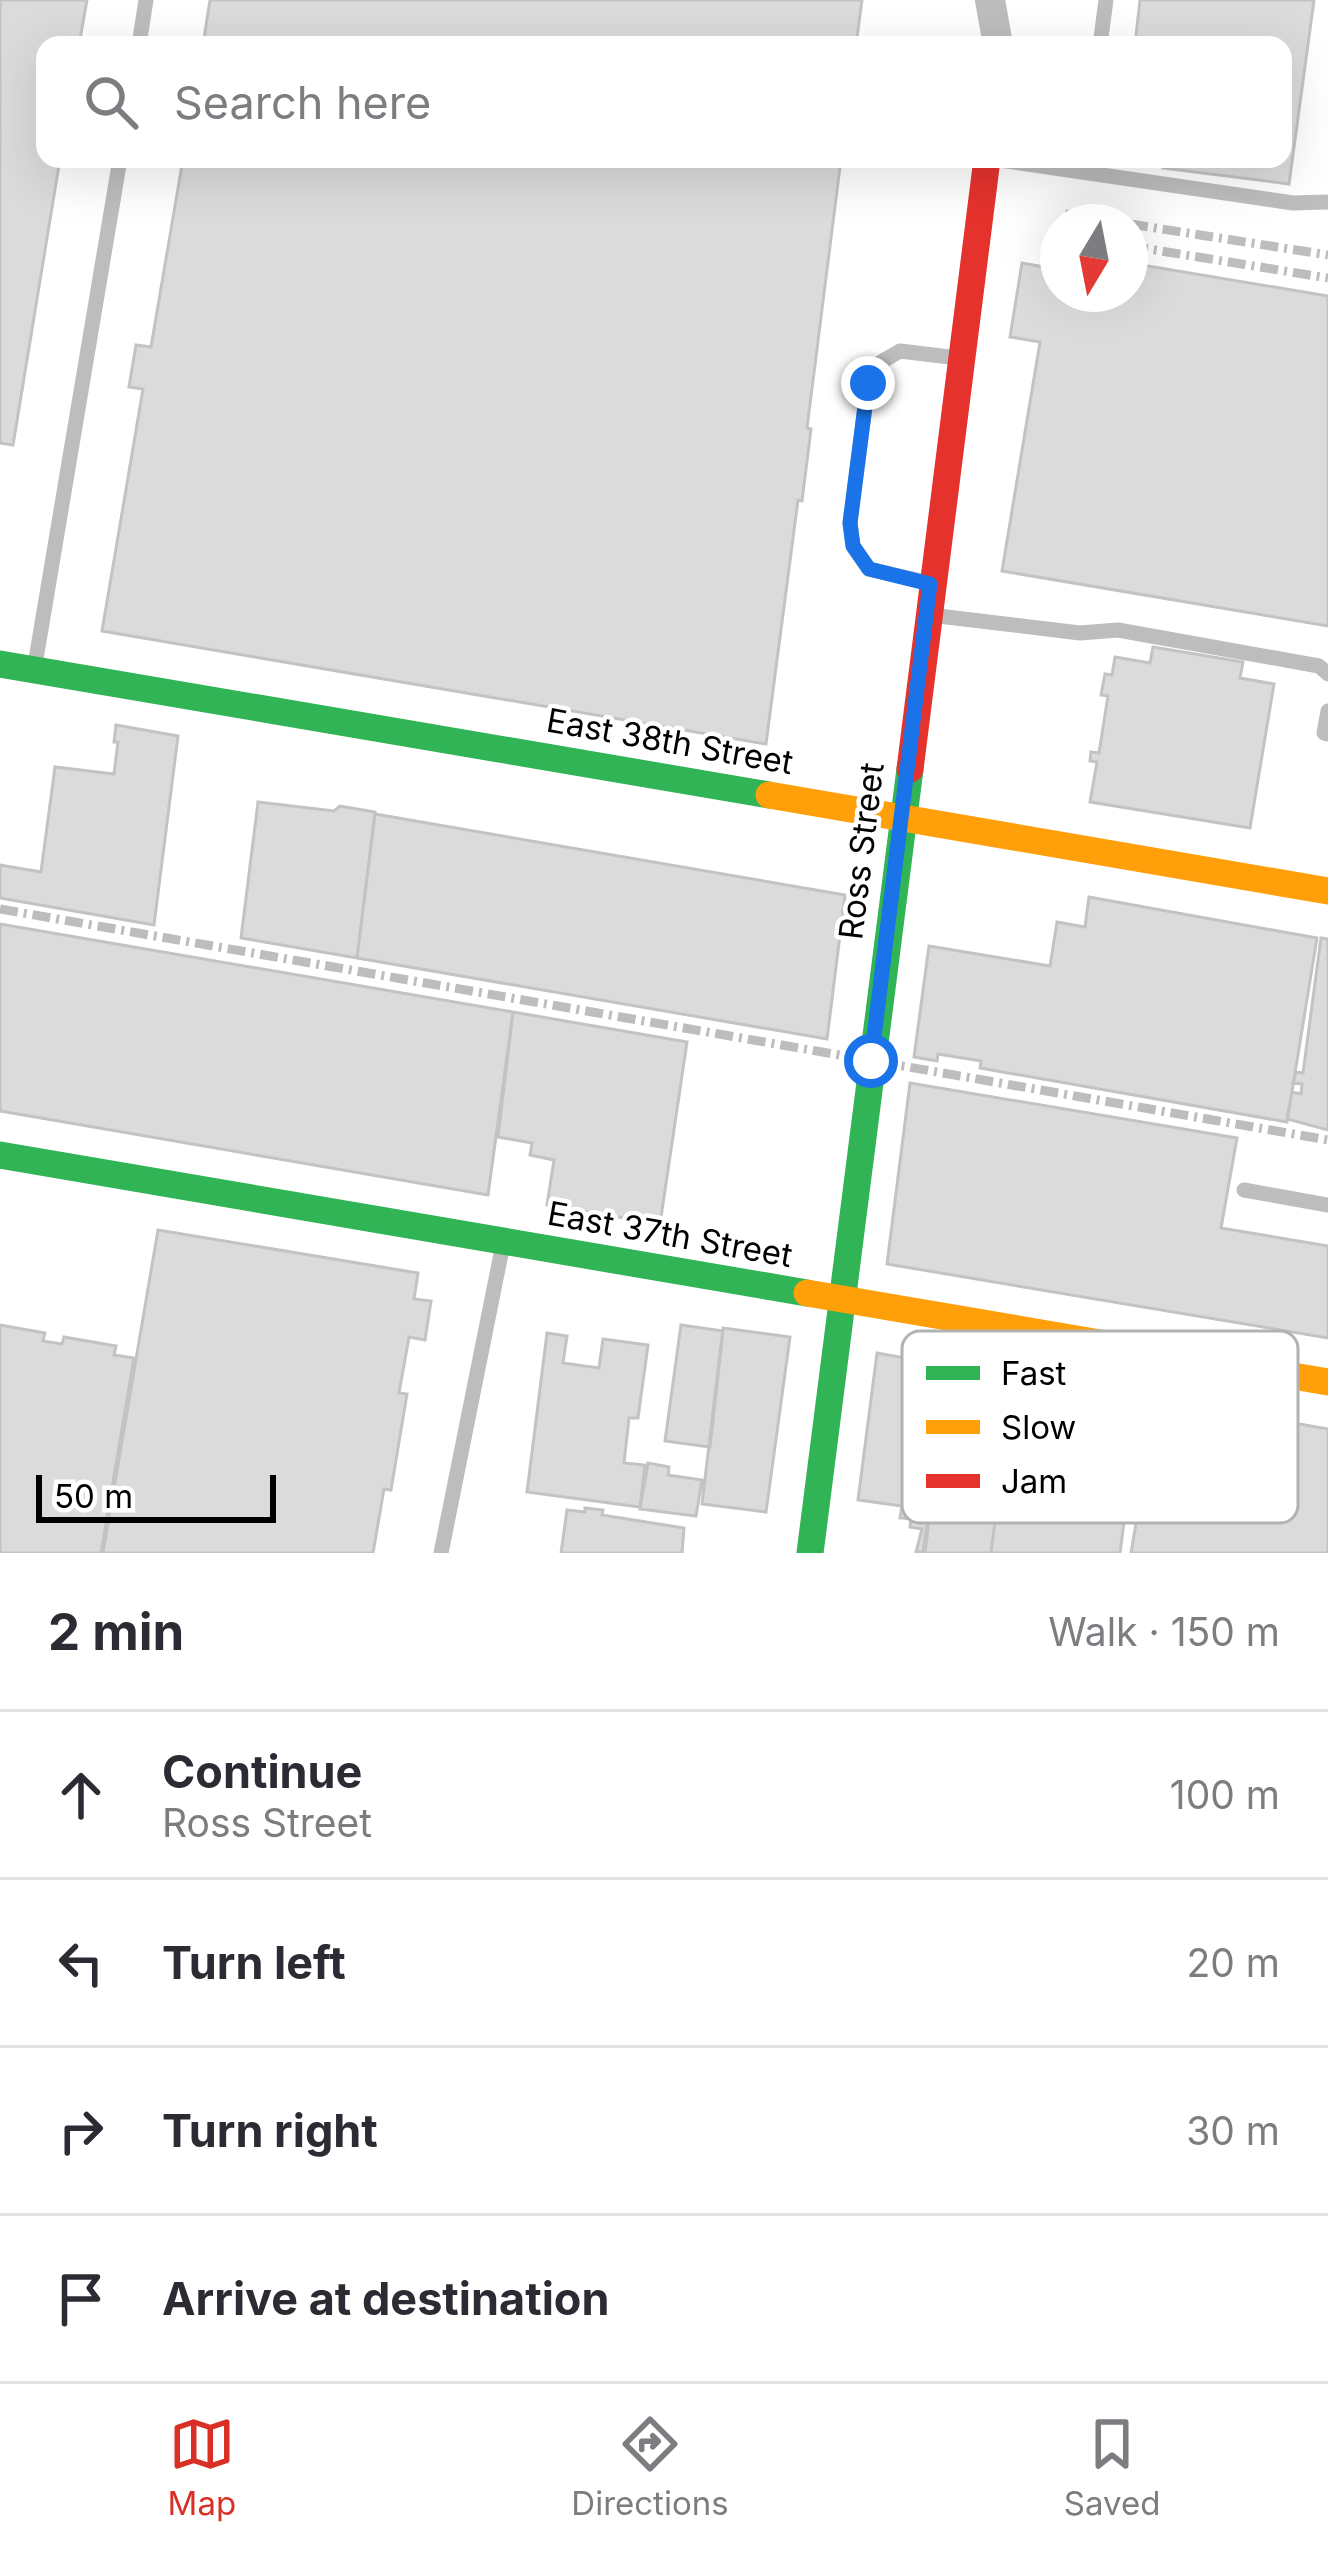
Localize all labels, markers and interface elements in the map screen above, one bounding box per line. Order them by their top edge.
search box [36,36,1292,168]
icon: search [78,69,144,135]
text: Search here [174,75,431,130]
north arrow [1040,204,1148,312]
route end [841,356,895,410]
street label: East 38th Street [544,700,796,782]
street label: Ross Street [830,760,892,942]
route start [844,1034,898,1088]
street label: East 37th Street [545,1193,796,1275]
legend [902,1331,1298,1523]
text: Fast [1001,1353,1067,1393]
text: Slow [1001,1407,1076,1447]
text: Jam [1001,1461,1067,1501]
scale bar [36,1469,276,1522]
text: 50 m [54,1476,133,1516]
text: 2 min [48,1601,184,1662]
text: Walk · 150 m [1048,1608,1280,1655]
text: Continue [162,1744,362,1799]
icon: ahead [48,1762,114,1828]
text: 100 m [1170,1771,1280,1818]
text: Ross Street [162,1799,372,1846]
icon: left [48,1930,114,1996]
text: Turn left [162,1935,346,1990]
text: 20 m [1186,1939,1280,1986]
icon: right [48,2098,114,2164]
text: Turn right [162,2103,378,2158]
text: 30 m [1186,2107,1280,2154]
icon: arrive [48,2266,114,2332]
text: Arrive at destination [162,2271,609,2326]
tab: Map [168,2411,236,2523]
tab: Directions [571,2411,729,2523]
tab: Saved [1064,2411,1160,2523]

